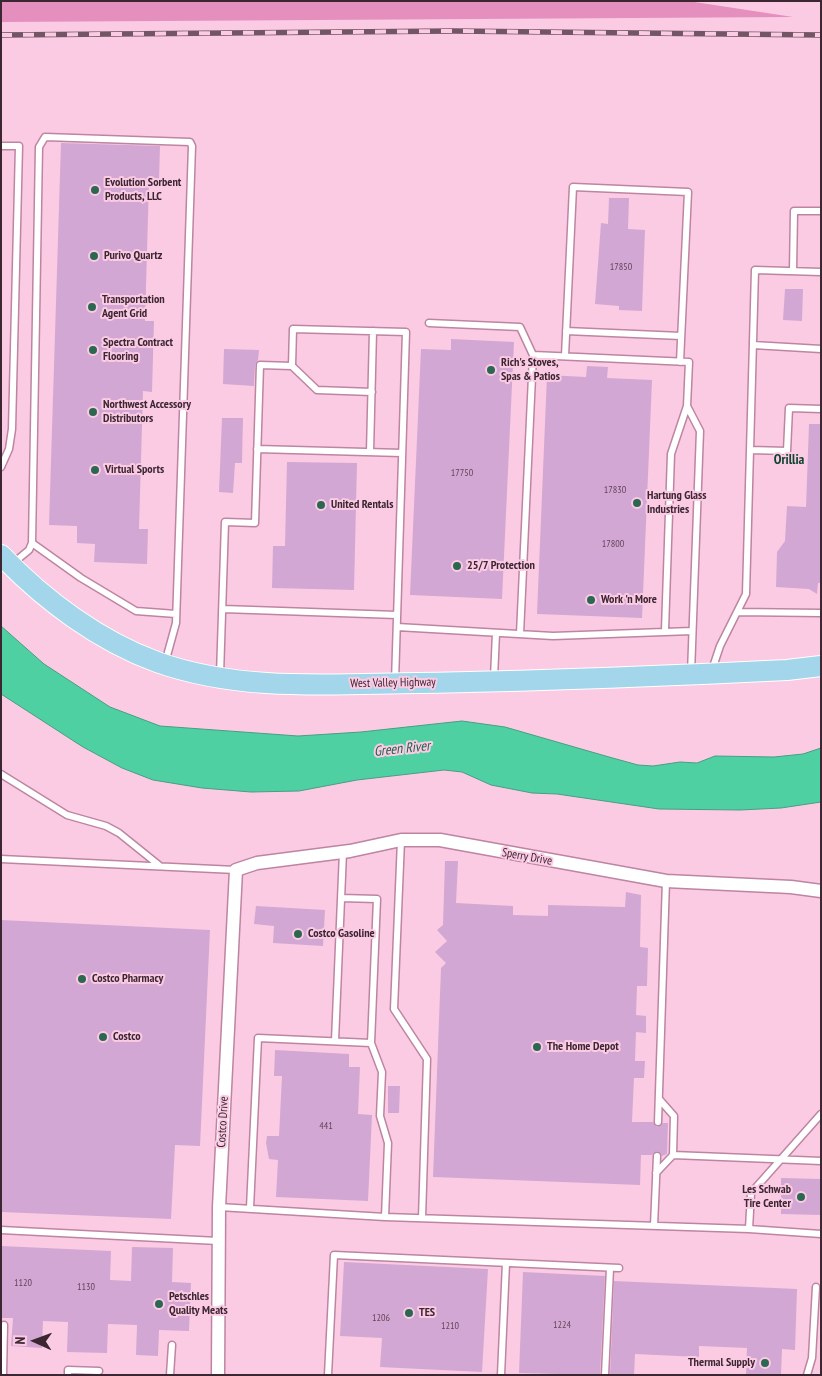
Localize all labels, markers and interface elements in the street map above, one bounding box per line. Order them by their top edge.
place label: Evolution Sorbent Products, LLC [105,176,181,204]
marker: Evolution Sorbent Products, LLC [89,184,101,196]
place label: Purivo Quartz [104,249,162,263]
marker: Purivo Quartz [88,250,100,262]
house number: 17850 [610,261,632,273]
place label: Transportation Agent Grid [102,293,165,321]
marker: Transportation Agent Grid [86,301,98,313]
place label: Spectra Contract Flooring [103,336,173,364]
marker: Spectra Contract Flooring [87,344,99,356]
place label: Rich's Stoves, Spas & Patios [501,356,560,384]
marker: Rich's Stoves, Spas & Patios [485,364,497,376]
place label: Northwest Accessory Distributors [103,398,191,426]
marker: Northwest Accessory Distributors [87,406,99,418]
district label: Orillia [774,452,804,468]
place label: Virtual Sports [105,463,164,477]
marker: Virtual Sports [89,464,101,476]
house number: 17750 [451,467,473,479]
house number: 17830 [604,484,626,496]
place label: Hartung Glass Industries [647,489,706,517]
marker: Hartung Glass Industries [631,497,643,509]
place label: United Rentals [331,498,393,512]
marker: United Rentals [315,499,327,511]
house number: 17800 [602,538,624,550]
place label: 25/7 Protection [467,559,535,573]
marker: 25/7 Protection [451,560,463,572]
place label: Work 'n More [601,593,657,607]
marker: Work 'n More [585,594,597,606]
street label: West Valley Highway [350,675,436,691]
water label: Green River [373,738,431,760]
street label: Sperry Drive [501,846,553,868]
place label: Costco Gasoline [308,927,375,941]
marker: Costco Gasoline [292,928,304,940]
place label: Costco Pharmacy [92,972,163,986]
marker: Costco Pharmacy [76,973,88,985]
place label: Costco [113,1030,141,1044]
marker: Costco [97,1031,109,1043]
place label: The Home Depot [547,1040,619,1054]
marker: The Home Depot [531,1041,543,1053]
street label: Costco Drive [214,1096,232,1148]
house number: 441 [319,1120,333,1132]
place label: Les Schwab Tire Center [742,1183,791,1211]
marker: Les Schwab Tire Center [795,1191,807,1203]
house number: 1120 [14,1277,32,1289]
house number: 1130 [77,1281,95,1293]
place label: Petschles Quality Meats [169,1290,228,1318]
marker: Petschles Quality Meats [153,1298,165,1310]
place label: TES [419,1306,435,1320]
marker: TES [403,1307,415,1319]
house number: 1206 [372,1312,390,1324]
north arrow [10,1316,60,1366]
house number: 1224 [553,1319,571,1331]
house number: 1210 [441,1320,459,1332]
text: N [11,1336,29,1345]
place label: Thermal Supply [688,1356,755,1370]
marker: Thermal Supply [759,1357,771,1369]

